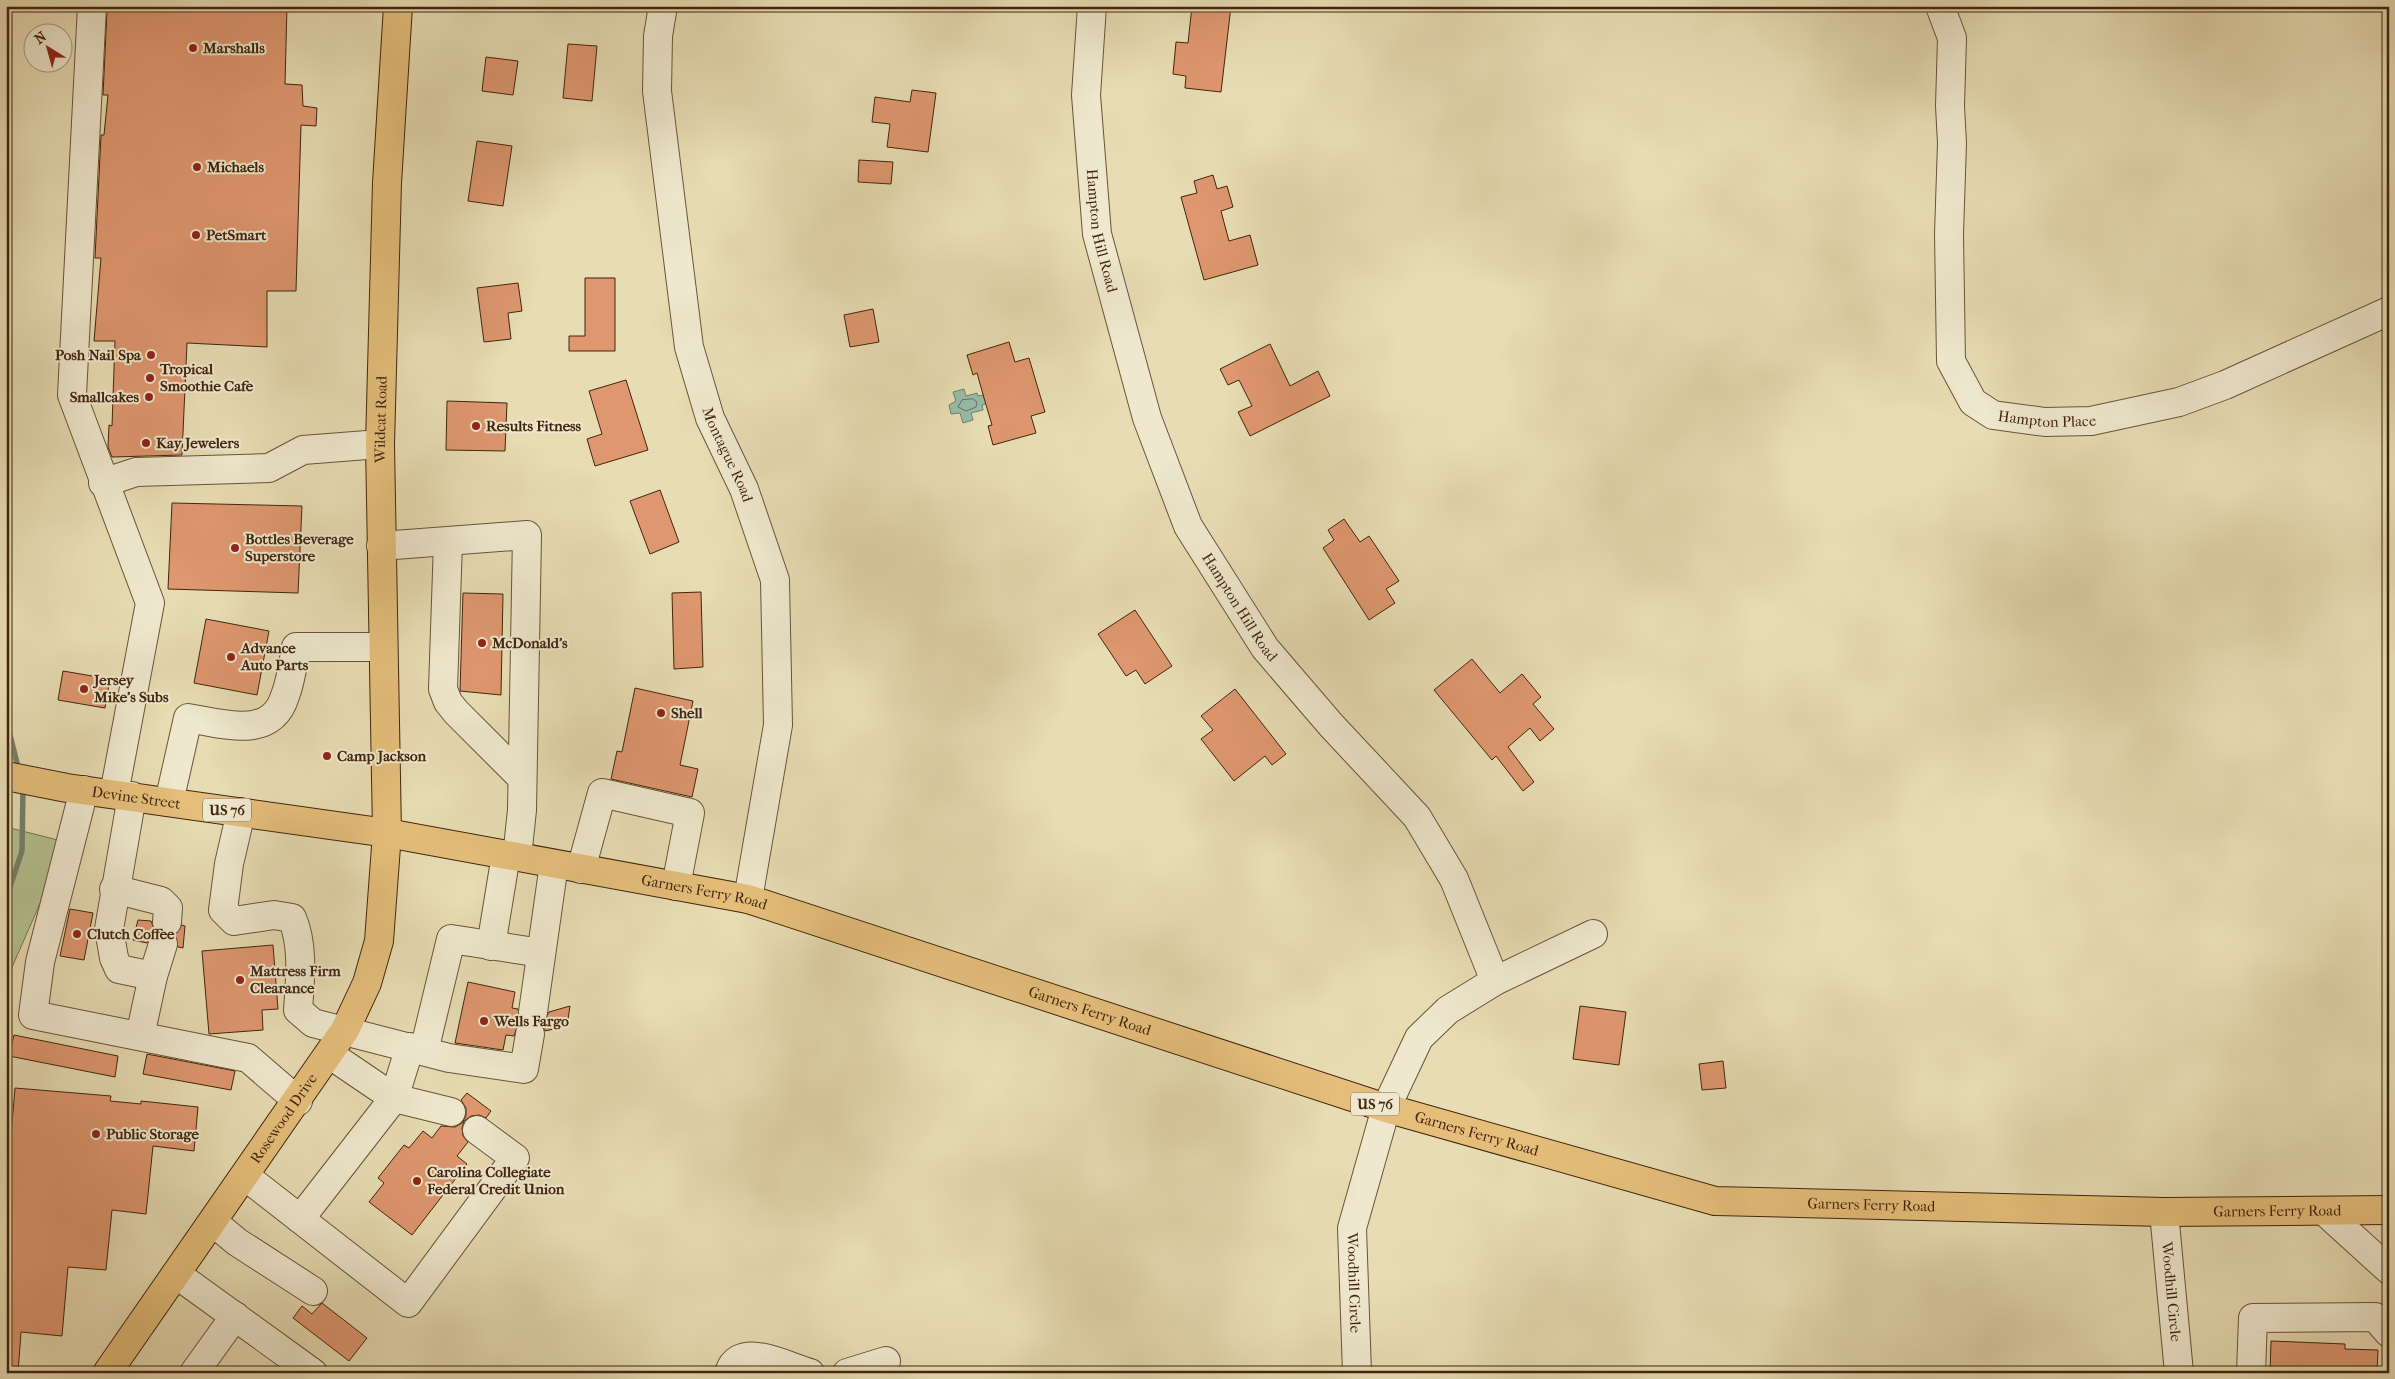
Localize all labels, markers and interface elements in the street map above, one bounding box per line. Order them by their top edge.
north arrow [22,22,72,72]
text: N [31,28,50,48]
place label: Marshalls [202,39,265,57]
marker: Marshalls [187,42,199,54]
place label: Michaels [206,158,264,176]
marker: Michaels [191,161,203,173]
street label: Hampton Hill Road [1083,168,1122,295]
place label: PetSmart [206,226,267,244]
marker: PetSmart [190,229,202,241]
place label: Posh Nail Spa [55,346,142,364]
marker: Posh Nail Spa [145,349,157,361]
place label: Tropical Smoothie Cafe [159,360,254,395]
marker: Tropical Smoothie Cafe [144,372,156,384]
street label: Wildcat Road [371,375,391,464]
place label: Smallcakes [70,388,139,406]
marker: Smallcakes [143,391,155,403]
street label: Montague Road [698,405,757,505]
street label: Hampton Place [1997,407,2098,431]
place label: Results Fitness [486,417,582,435]
marker: Results Fitness [470,420,482,432]
place label: Kay Jewelers [156,434,240,452]
marker: Kay Jewelers [140,437,152,449]
place label: Bottles Beverage Superstore [245,530,354,565]
marker: Bottles Beverage Superstore [229,542,241,554]
street label: Hampton Hill Road [1198,549,1282,666]
place label: McDonald's [491,634,568,652]
marker: McDonald's [476,637,488,649]
place label: Advance Auto Parts [240,639,309,674]
marker: Advance Auto Parts [225,651,237,663]
place label: Jersey Mike's Subs [92,671,169,706]
marker: Jersey Mike's Subs [78,683,90,695]
place label: Shell [671,704,704,722]
marker: Shell [655,707,667,719]
place label: Camp Jackson [337,747,426,765]
marker: Camp Jackson [321,750,333,762]
street label: Devine Street [91,783,182,813]
road number: US 76 [203,798,251,822]
street label: Garners Ferry Road [640,871,770,914]
place label: Clutch Coffee [87,925,175,943]
marker: Clutch Coffee [71,928,83,940]
place label: Mattress Firm Clearance [249,962,341,997]
marker: Mattress Firm Clearance [234,974,246,986]
street label: Garners Ferry Road [1026,983,1154,1040]
place label: Wells Fargo [493,1012,569,1030]
marker: Wells Fargo [478,1015,490,1027]
street label: Rosewood Drive [246,1069,321,1167]
road number: US 76 [1351,1092,1399,1116]
street label: Garners Ferry Road [1413,1108,1542,1160]
place label: Public Storage [106,1125,199,1143]
marker: Public Storage [90,1128,102,1140]
place label: Carolina Collegiate Federal Credit Union [426,1163,565,1198]
marker: Carolina Collegiate Federal Credit Union [411,1175,423,1187]
street label: Garners Ferry Road [1807,1194,1936,1215]
street label: Garners Ferry Road [2213,1201,2342,1221]
street label: Woodhill Circle [1343,1231,1365,1334]
street label: Woodhill Circle [2158,1240,2185,1343]

